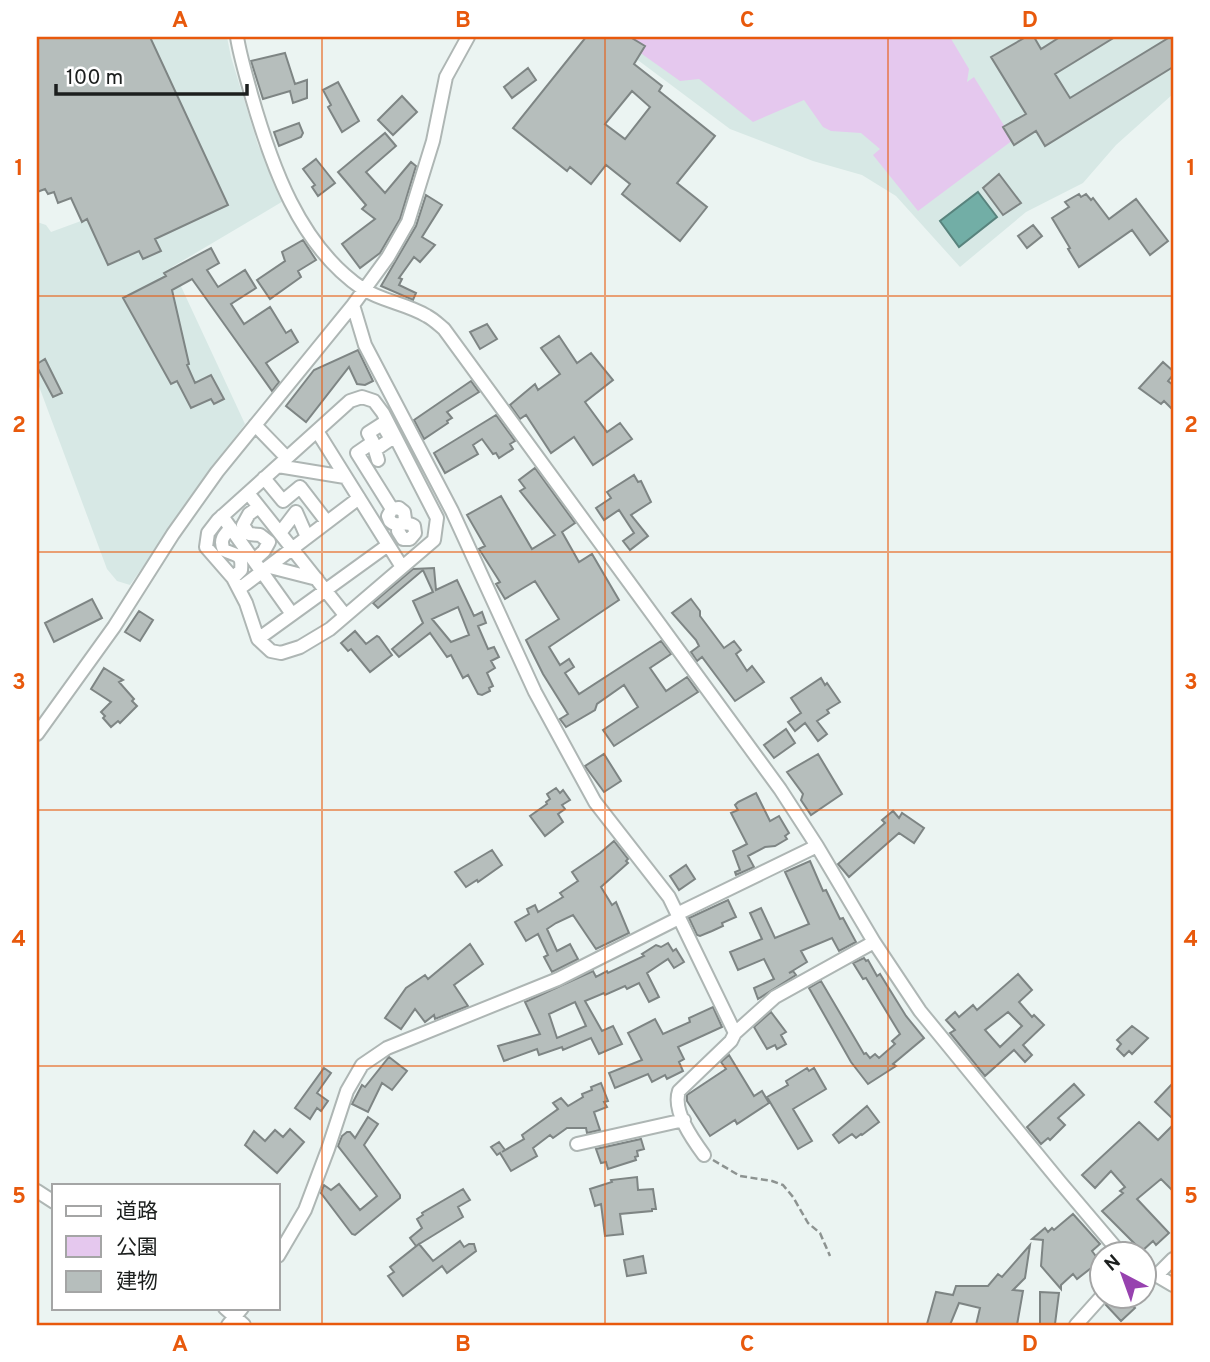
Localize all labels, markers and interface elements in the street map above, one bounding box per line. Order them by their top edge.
text: A [172,7,188,36]
text: B [455,7,471,36]
text: C [740,7,754,36]
text: D [1022,7,1038,36]
scale bar [56,52,247,96]
text: 100 m [66,65,123,92]
text: 1 [14,155,24,184]
text: 1 [1186,155,1196,184]
text: 2 [12,412,26,441]
text: 2 [1184,412,1198,441]
text: 3 [12,669,26,698]
text: 3 [1184,669,1198,698]
text: 4 [12,926,26,955]
text: 4 [1184,926,1198,955]
text: 5 [12,1183,26,1212]
text: 5 [1184,1183,1198,1212]
legend [52,1184,280,1310]
text: 道路 [116,1199,158,1226]
text: 公園 [116,1235,158,1262]
north arrow [1088,1240,1158,1310]
text: N [1100,1250,1126,1277]
text: 建物 [116,1269,158,1296]
text: A [172,1331,188,1360]
text: B [455,1331,471,1360]
text: C [740,1331,754,1360]
text: D [1022,1331,1038,1360]

